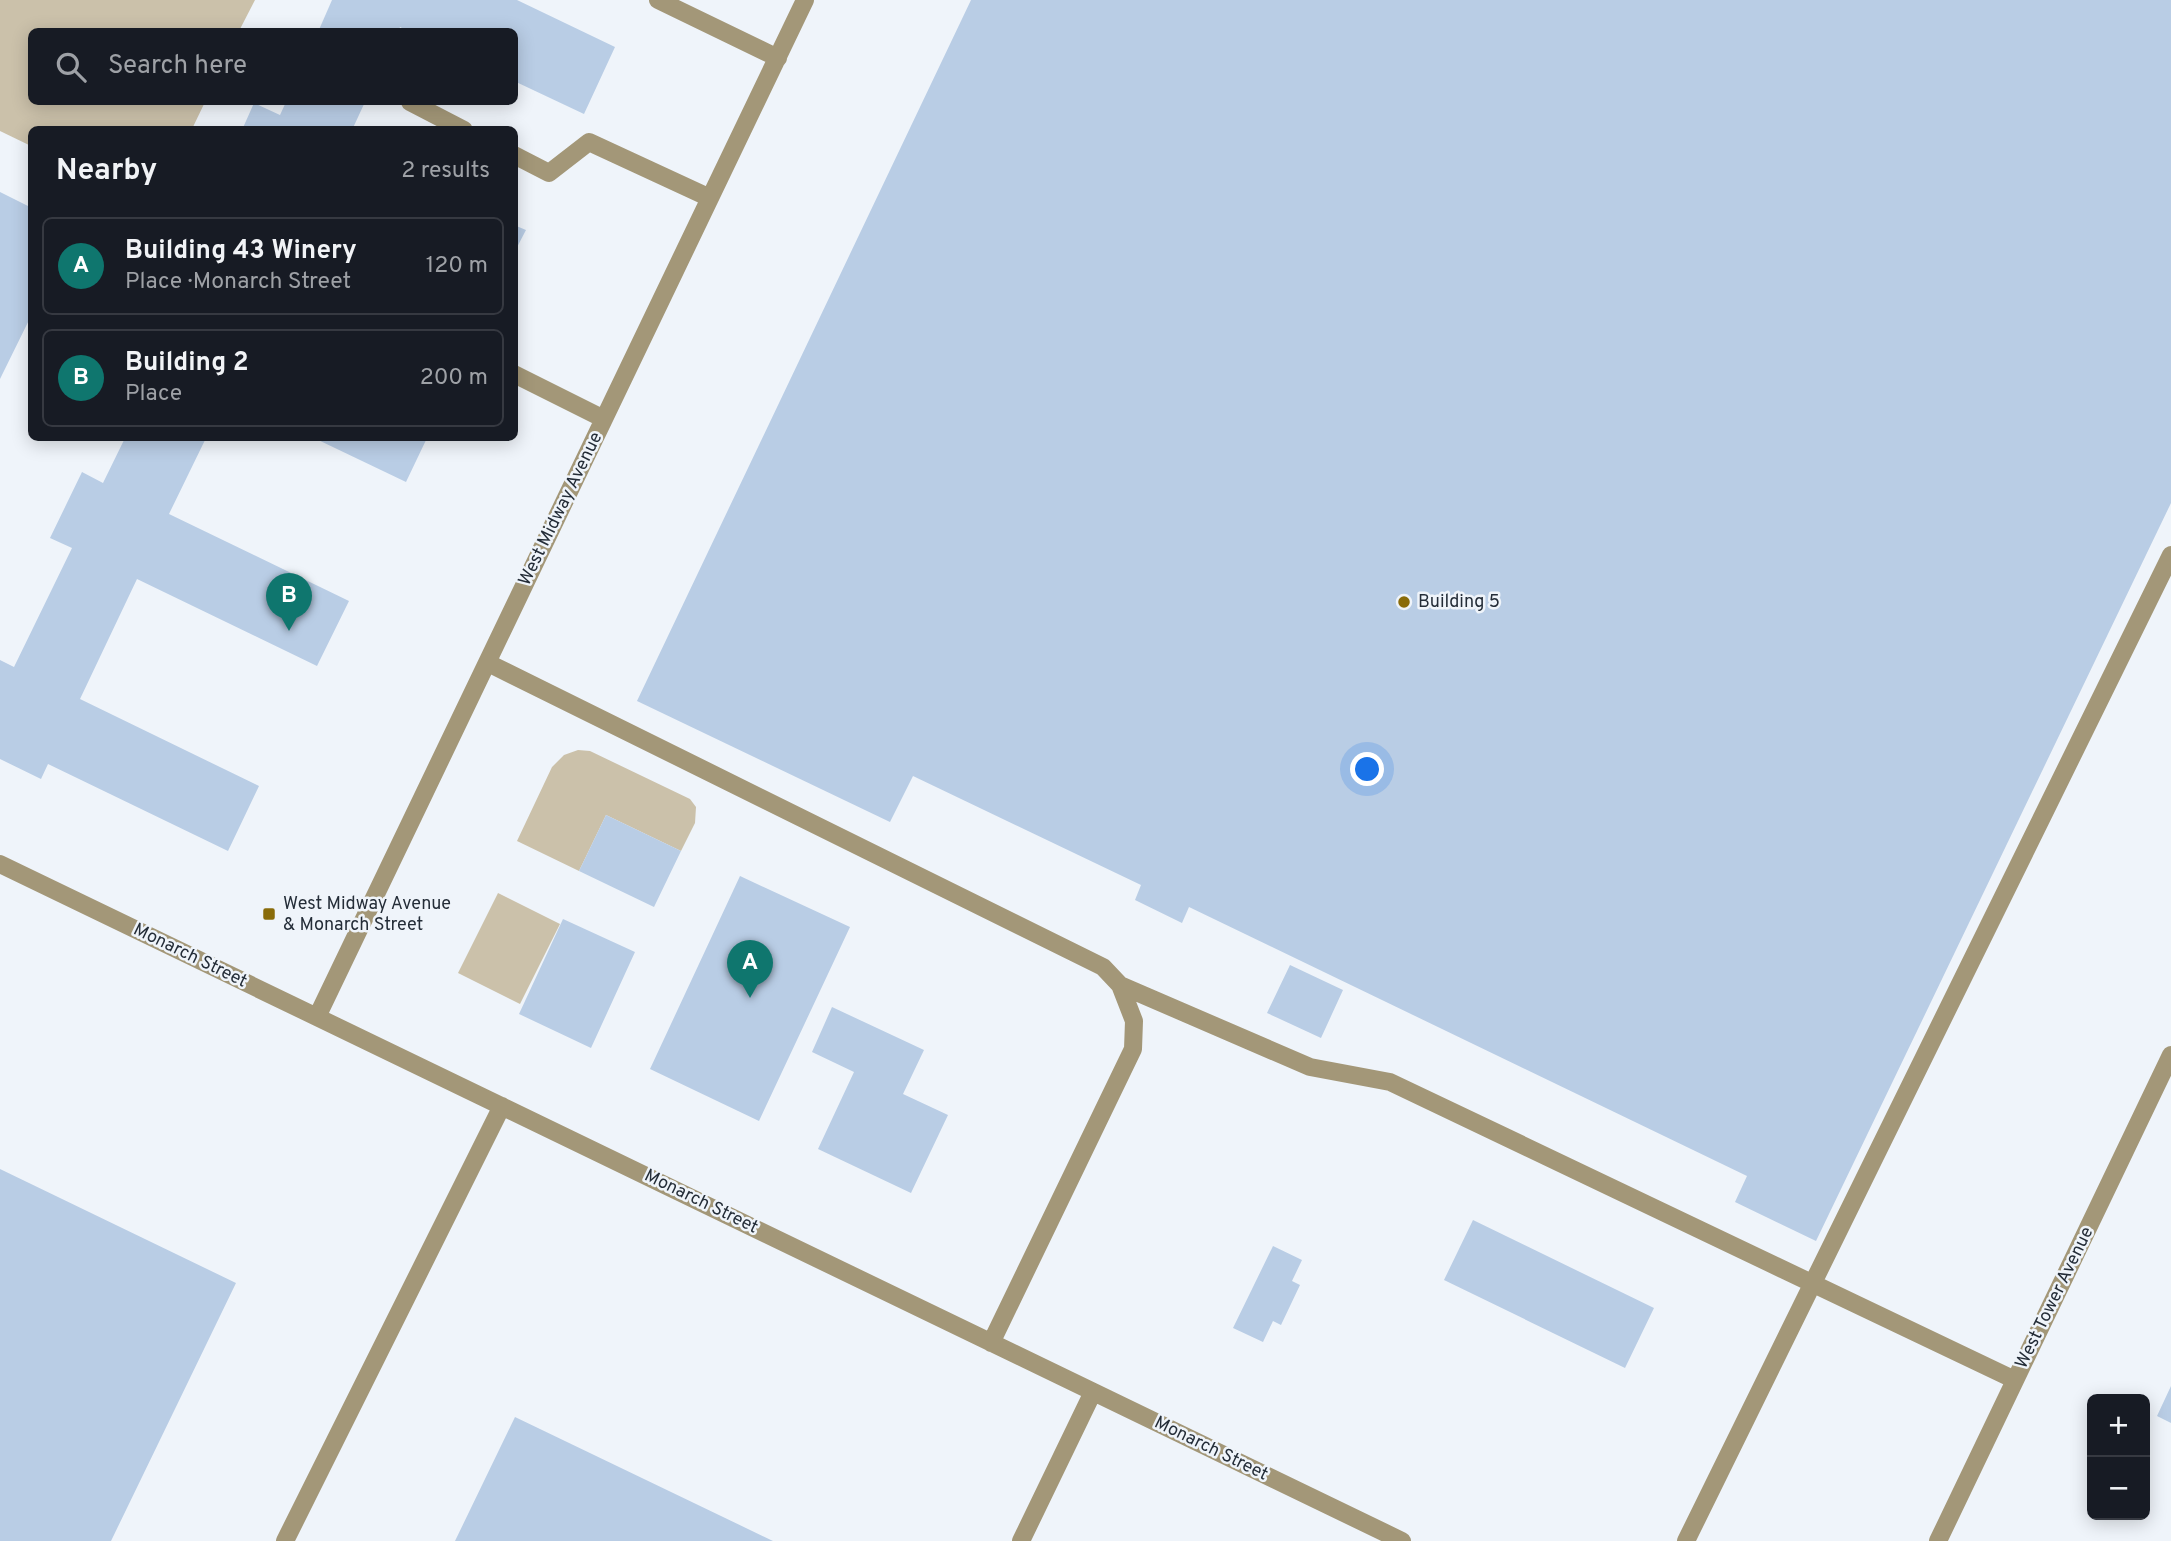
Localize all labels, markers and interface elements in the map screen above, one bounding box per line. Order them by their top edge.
search box [28,28,518,105]
icon: search [52,48,90,86]
text: Search here [108,50,247,83]
text: Nearby [56,153,157,190]
text: 2 results [401,157,490,186]
text: Building 43 Winery [125,235,357,268]
text: A [73,252,89,281]
text: 120 m [426,252,488,281]
text: Place · Monarch Street [125,268,351,297]
text: Building 2 [125,347,249,380]
text: B [73,364,89,393]
text: 200 m [420,364,488,393]
text: Place [125,380,182,409]
street label: West Midway Avenue [514,428,608,590]
pin: B [266,573,312,631]
place label: Building 5 [1418,591,1500,614]
marker: Building 5 [1396,594,1412,610]
your location [1350,752,1384,786]
place label: West Midway Avenue & Monarch Street [283,893,451,937]
marker: West Midway Avenue & Monarch Street [261,906,277,922]
street label: Monarch Street [129,919,251,993]
pin: A [727,940,773,998]
street label: Monarch Street [640,1165,762,1239]
street label: West Tower Avenue [2011,1223,2099,1373]
map controls [2087,1394,2150,1520]
button: + [2087,1394,2150,1457]
street label: Monarch Street [1150,1412,1272,1486]
button: − [2087,1457,2150,1520]

